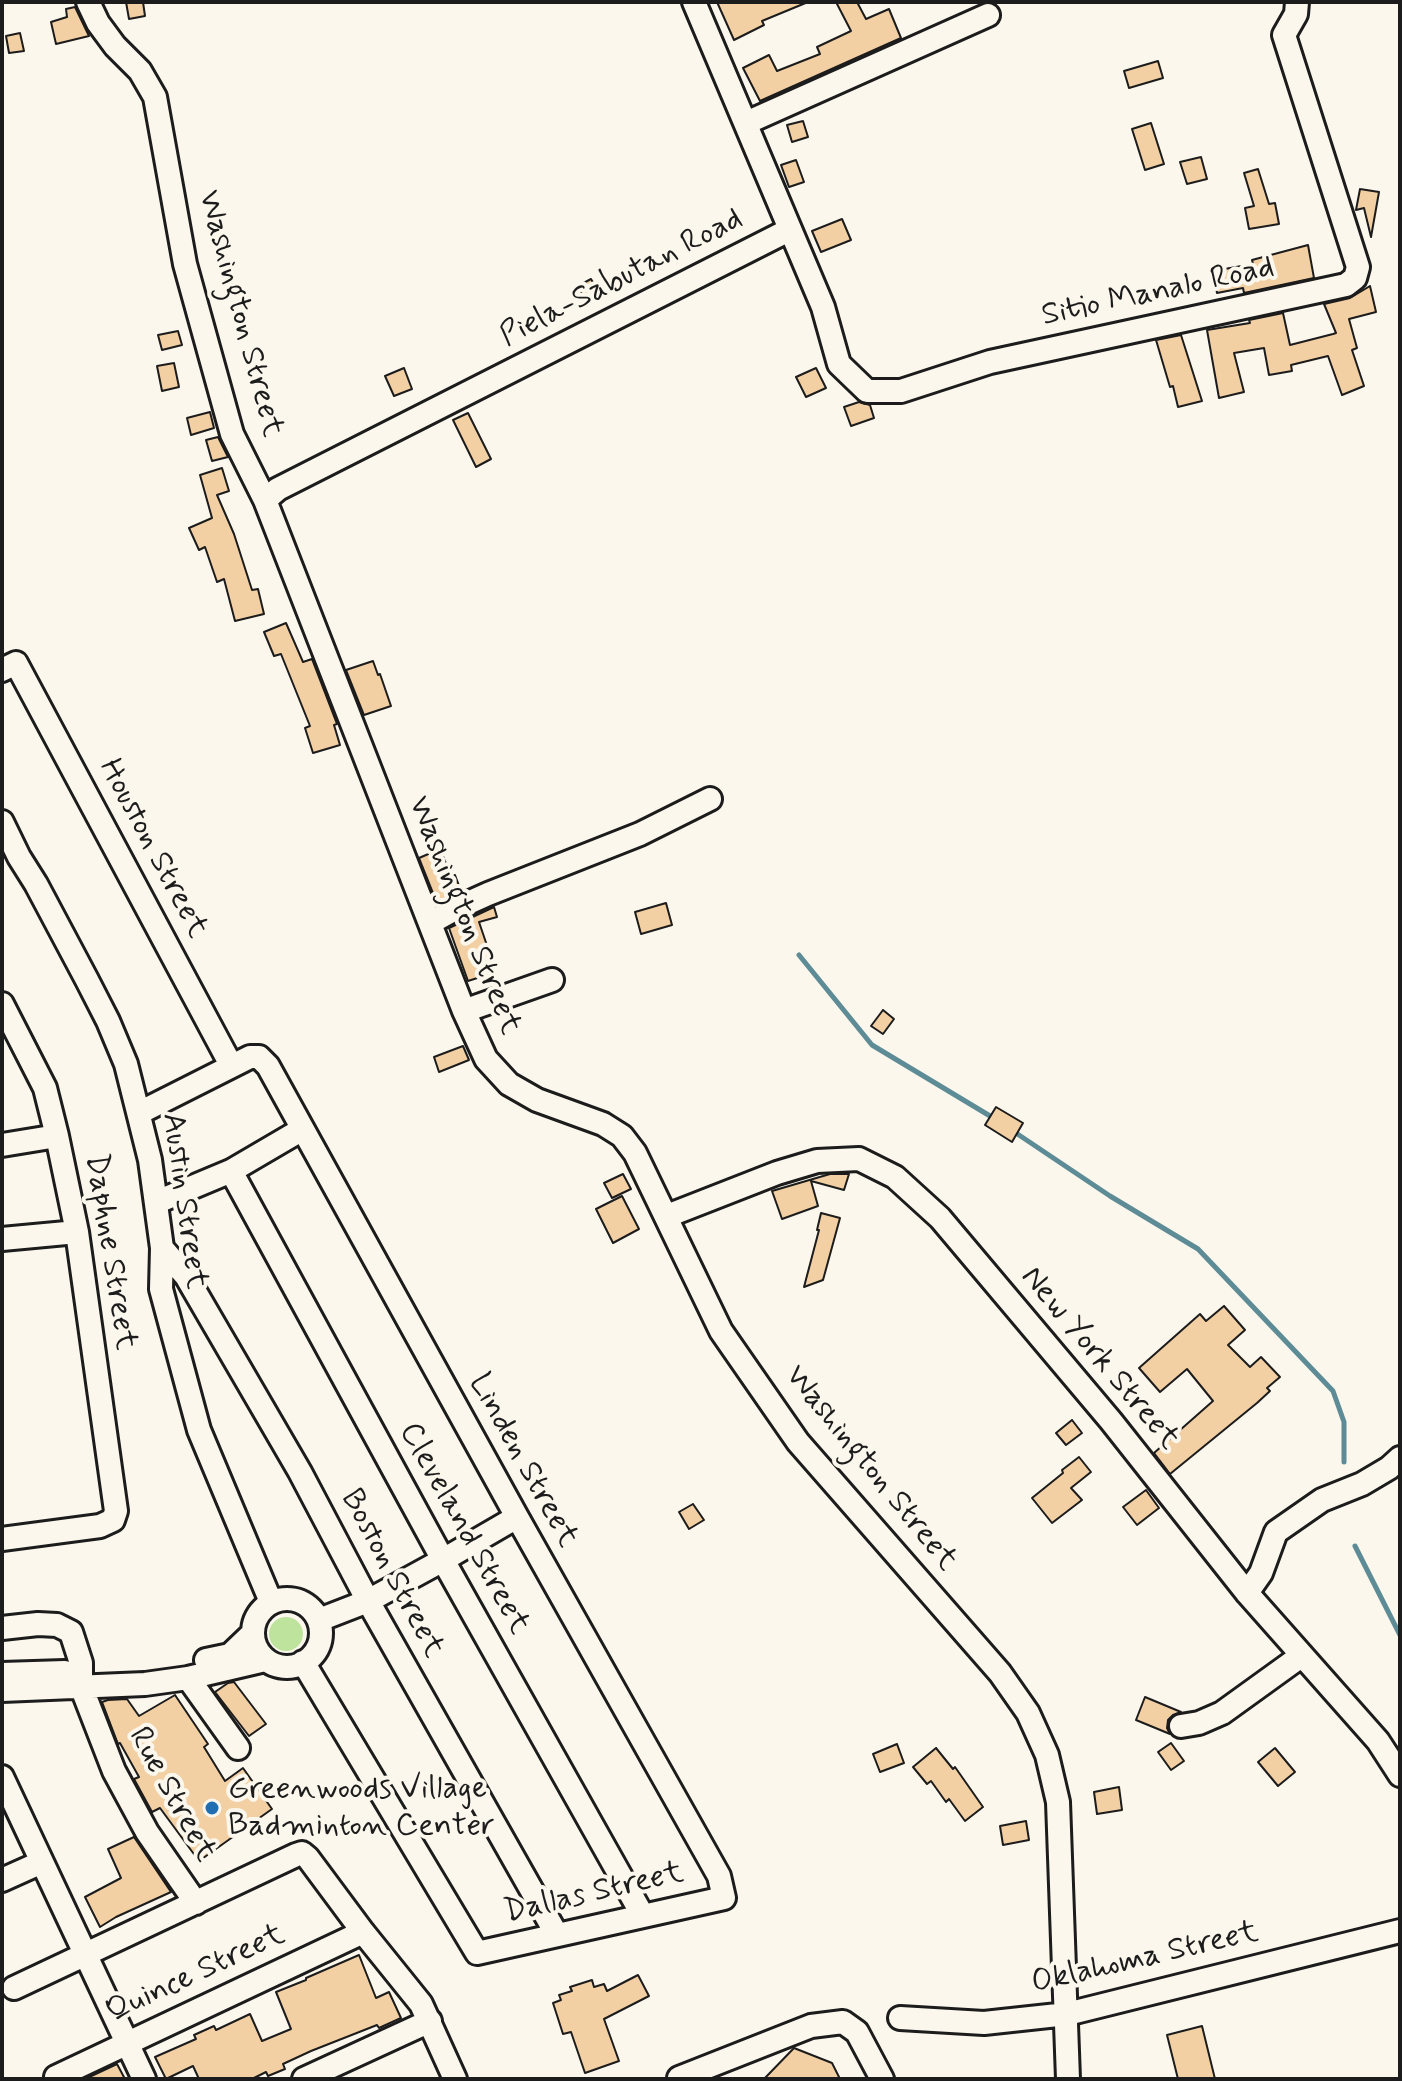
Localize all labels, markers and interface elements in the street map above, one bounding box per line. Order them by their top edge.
street label: Washington Street [188,187,290,441]
street label: Piela-Sabutan Road [494,201,750,357]
street label: Sitio Manalo Road [1038,250,1278,336]
street label: Houston Street [89,753,215,945]
street label: Washington Street [398,791,528,1041]
street label: Austin Street [152,1110,214,1292]
street label: Daphne Street [75,1151,143,1353]
street label: New York Street [1011,1259,1187,1459]
street label: Washington Street [775,1358,965,1580]
street label: Linden Street [459,1368,585,1554]
street label: Cleveland Street [389,1416,537,1642]
street label: Boston Street [331,1483,451,1665]
street label: Rue Street [118,1721,224,1869]
place label: Greenwoods Village Badminton Center [228,1771,495,1846]
marker: Greenwoods Village Badminton Center [203,1799,221,1817]
street label: Dallas Street [501,1855,687,1933]
street label: Oklahoma Street [1028,1914,1262,2004]
street label: Quince Street [101,1917,291,2033]

